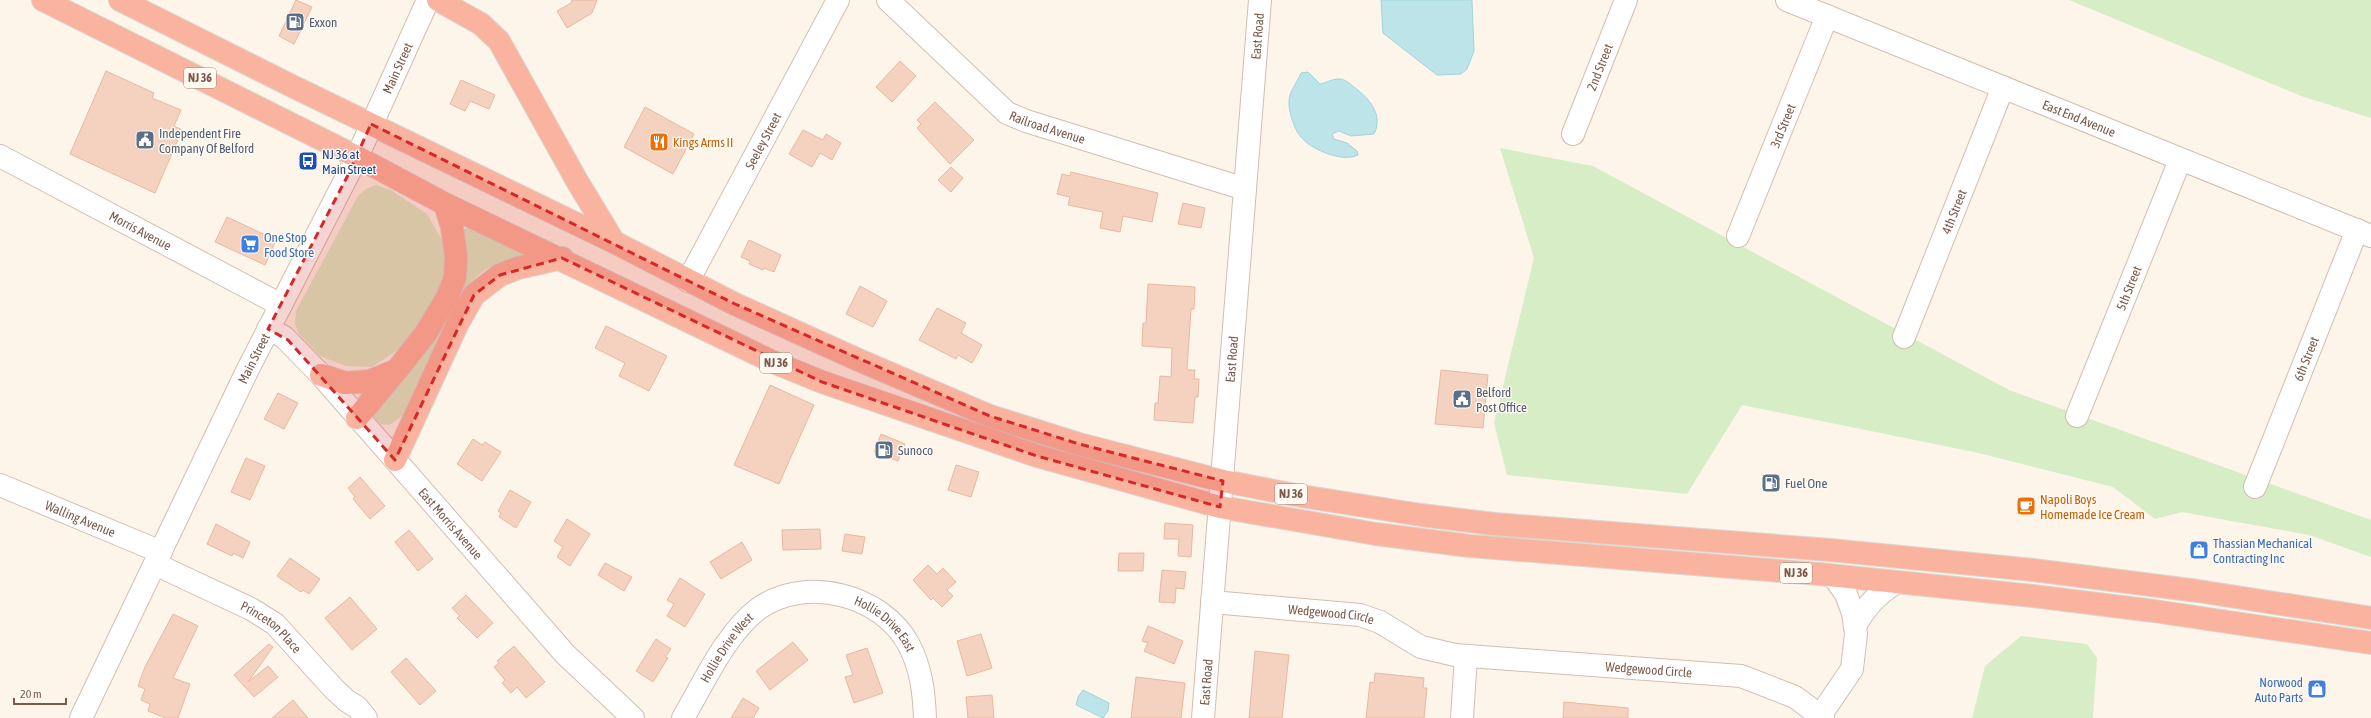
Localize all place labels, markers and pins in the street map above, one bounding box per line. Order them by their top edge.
fuel station icon: Exxon [284,11,306,33]
place label: Exxon [309,15,337,30]
place label: Independent Fire Company Of Belford [159,126,254,156]
public building icon: Independent Fire Company Of Belford [134,129,156,151]
restaurant icon: Kings Arms II [648,131,670,153]
place label: Kings Arms II [673,135,733,150]
place label: NJ 36 at Main Street [322,147,377,177]
bus stop icon: NJ 36 at Main Street [297,150,319,172]
place label: One Stop Food Store [264,230,314,260]
supermarket icon: One Stop Food Store [239,233,261,255]
place label: Belford Post Office [1476,385,1527,415]
public building icon: Belford Post Office [1451,388,1473,410]
fuel station icon: Sunoco [873,439,895,461]
place label: Sunoco [898,443,933,458]
fuel station icon: Fuel One [1760,472,1782,494]
place label: Fuel One [1785,476,1827,491]
place label: Napoli Boys Homemade Ice Cream [2040,492,2145,522]
cafe icon: Napoli Boys Homemade Ice Cream [2015,495,2037,517]
place label: Thassian Mechanical Contracting Inc [2213,536,2313,566]
shop icon: Thassian Mechanical Contracting Inc [2188,539,2210,561]
place label: Norwood Auto Parts [2255,675,2303,705]
shop icon: Norwood Auto Parts [2306,678,2328,700]

